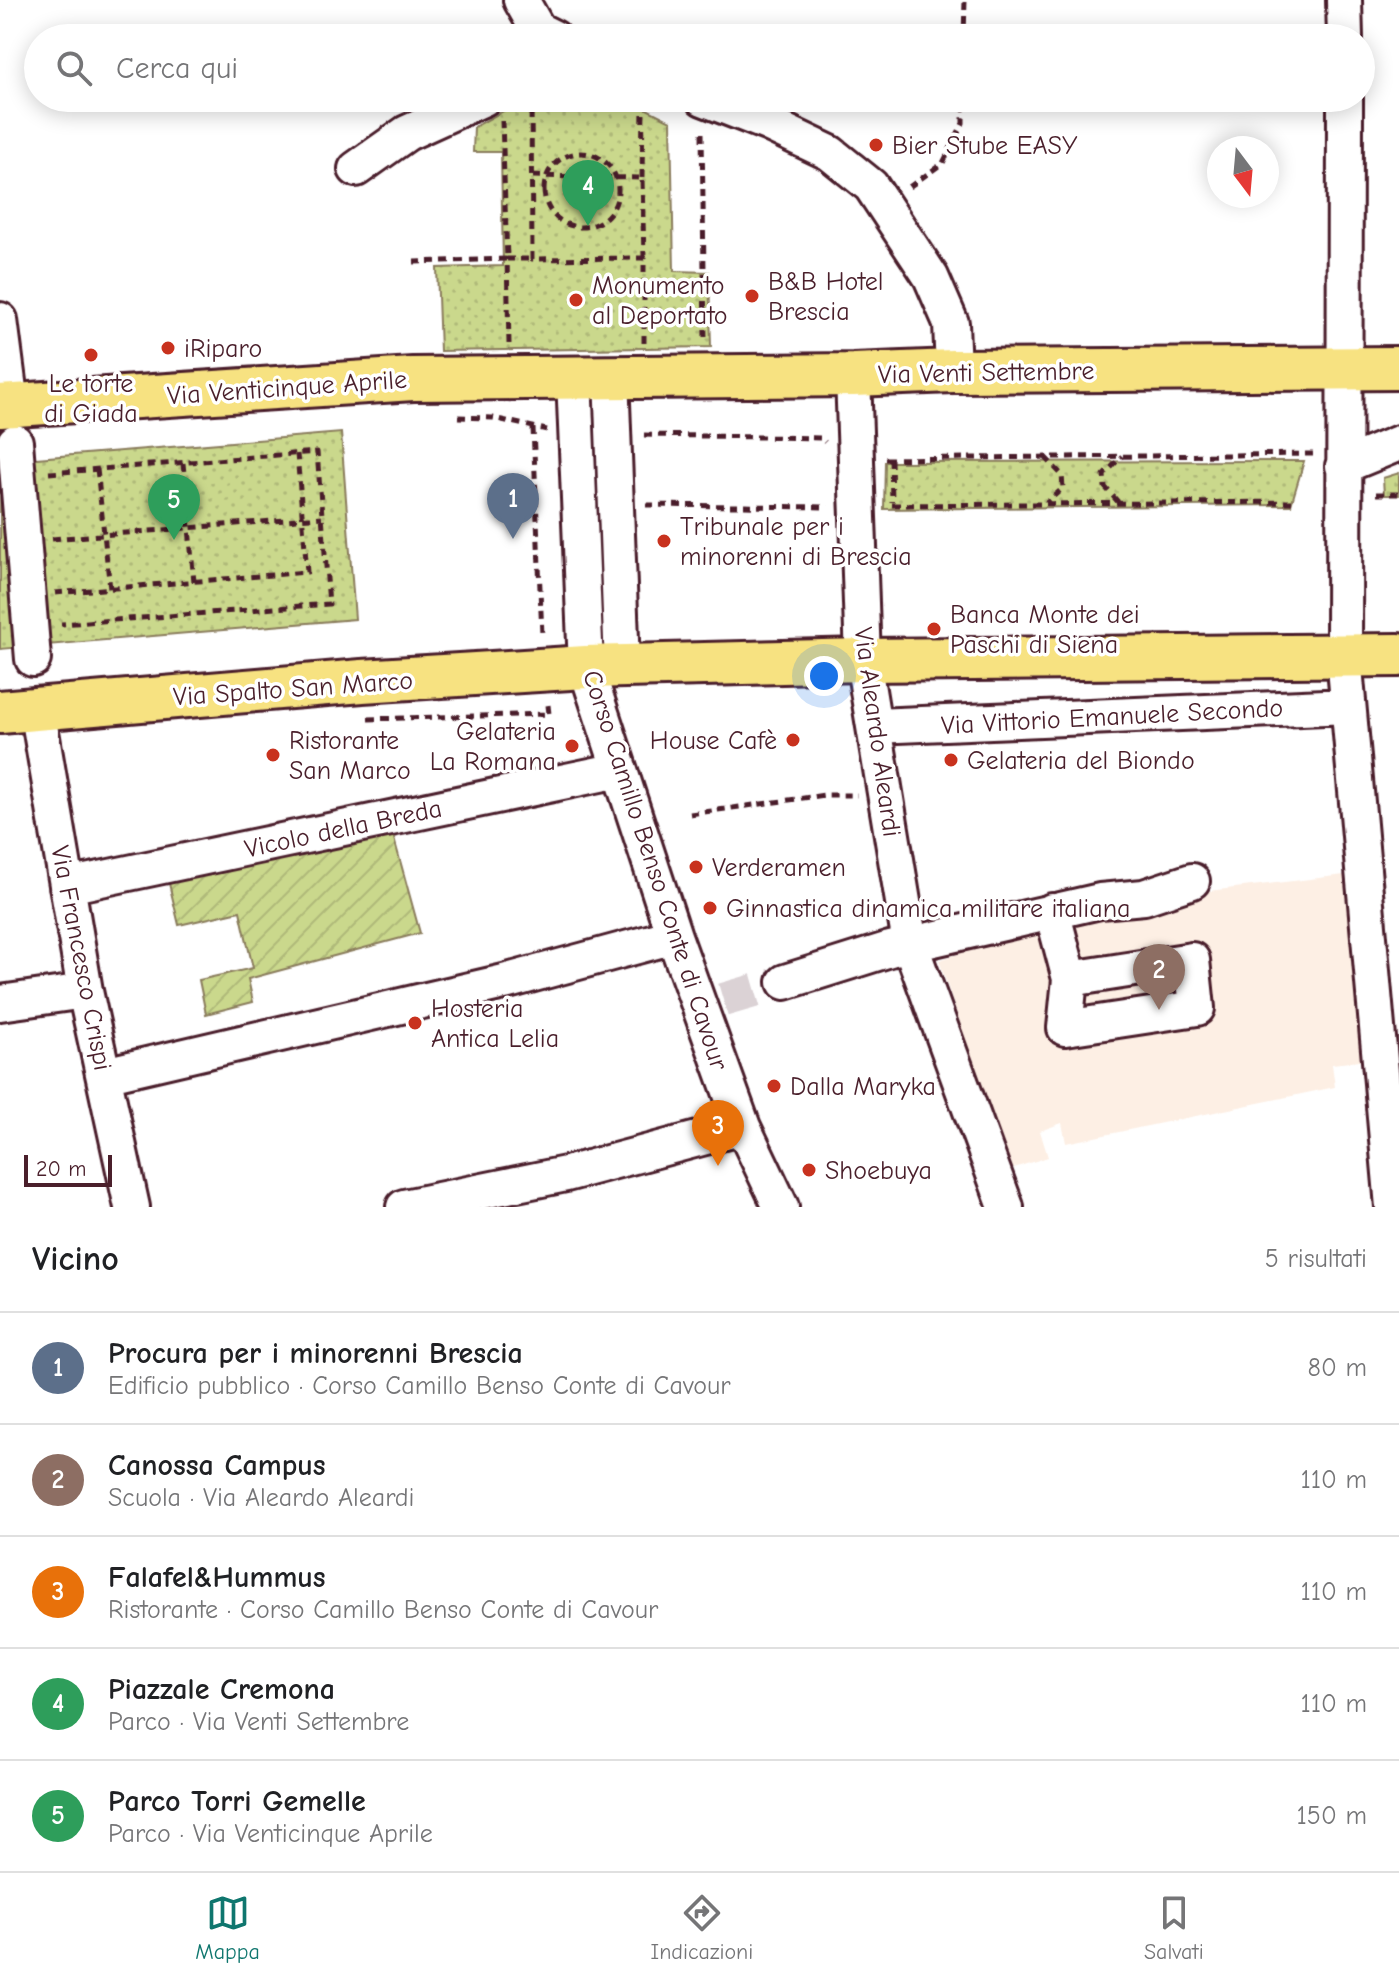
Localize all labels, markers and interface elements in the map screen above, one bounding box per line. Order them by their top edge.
search box [24,24,1375,112]
icon: search [52,46,96,90]
text: Cerca qui [116,51,238,86]
place label: Bier Stube EASY [892,131,1078,161]
marker: Bier Stube EASY [867,136,885,154]
north arrow [1207,136,1279,208]
pin: 4 [562,160,614,226]
place label: B&B Hotel Brescia [768,267,883,327]
place label: Monumento al Deportato [592,271,728,331]
marker: B&B Hotel Brescia [743,287,761,305]
marker: Monumento al Deportato [567,291,585,309]
place label: iRiparo [184,334,262,364]
marker: iRiparo [159,339,177,357]
marker: Le torte di Giada [82,346,100,364]
street label: Via Venti Settembre [878,356,1095,390]
street label: Via Venticinque Aprile [166,365,408,411]
place label: Le torte di Giada [44,369,138,429]
pin: 1 [487,473,539,539]
pin: 5 [148,474,200,540]
place label: Tribunale per i minorenni di Brescia [680,512,912,572]
marker: Tribunale per i minorenni di Brescia [655,532,673,550]
place label: Banca Monte dei Paschi di Siena [950,600,1140,660]
marker: Banca Monte dei Paschi di Siena [925,620,943,638]
street label: Via Aleardo Aleardi [847,625,907,839]
your location [804,656,844,696]
street label: Via Spalto San Marco [172,666,414,712]
street label: Corso Camillo Benso Conte di Cavour [576,667,734,1075]
street label: Via Vittorio Emanuele Secondo [940,693,1284,741]
place label: Gelateria La Romana [430,717,556,777]
place label: Ristorante San Marco [289,726,411,786]
place label: House Cafè [650,726,777,756]
marker: House Cafè [784,731,802,749]
marker: Gelateria La Romana [563,737,581,755]
marker: Ristorante San Marco [264,746,282,764]
place label: Gelateria del Biondo [967,746,1195,776]
marker: Gelateria del Biondo [942,751,960,769]
street label: Vicolo della Breda [242,793,445,865]
street label: Via Francesco Crispi [44,843,118,1073]
place label: Verderamen [712,853,846,883]
marker: Verderamen [687,858,705,876]
place label: Ginnastica dinamica militare italiana [726,894,1130,924]
marker: Ginnastica dinamica militare italiana [701,899,719,917]
pin: 2 [1133,944,1185,1010]
place label: Hosteria Antica Lelia [431,994,559,1054]
marker: Hosteria Antica Lelia [406,1014,424,1032]
place label: Dalla Maryka [790,1072,936,1102]
marker: Dalla Maryka [765,1077,783,1095]
pin: 3 [692,1100,744,1166]
scale bar [24,1151,112,1187]
text: 20 m [36,1156,86,1182]
place label: Shoebuya [825,1156,932,1186]
marker: Shoebuya [800,1161,818,1179]
text: Vicino [32,1239,119,1279]
text: 5 risultati [1265,1244,1367,1274]
text: Procura per i minorenni Brescia [108,1336,523,1371]
text: 1 [53,1353,63,1383]
text: 80 m [1308,1353,1367,1383]
text: Edificio pubblico · Corso Camillo Benso Conte di Cavour [108,1371,731,1401]
text: Canossa Campus [108,1448,326,1483]
text: 2 [52,1465,64,1495]
text: 110 m [1300,1465,1367,1495]
text: Scuola · Via Aleardo Aleardi [108,1483,414,1513]
text: Falafel&Hummus [108,1560,326,1595]
text: 3 [52,1577,64,1607]
text: 110 m [1300,1577,1367,1607]
text: Ristorante · Corso Camillo Benso Conte di Cavour [108,1595,658,1625]
text: Piazzale Cremona [108,1672,335,1707]
text: 4 [52,1689,64,1719]
text: 110 m [1300,1689,1367,1719]
text: Parco · Via Venti Settembre [108,1707,409,1737]
text: Parco Torri Gemelle [108,1784,366,1819]
text: 5 [51,1801,65,1831]
text: 150 m [1297,1801,1367,1831]
text: Parco · Via Venticinque Aprile [108,1819,433,1849]
tab: Mappa [195,1891,260,1965]
tab: Indicazioni [651,1891,753,1965]
tab: Salvati [1144,1891,1204,1965]

